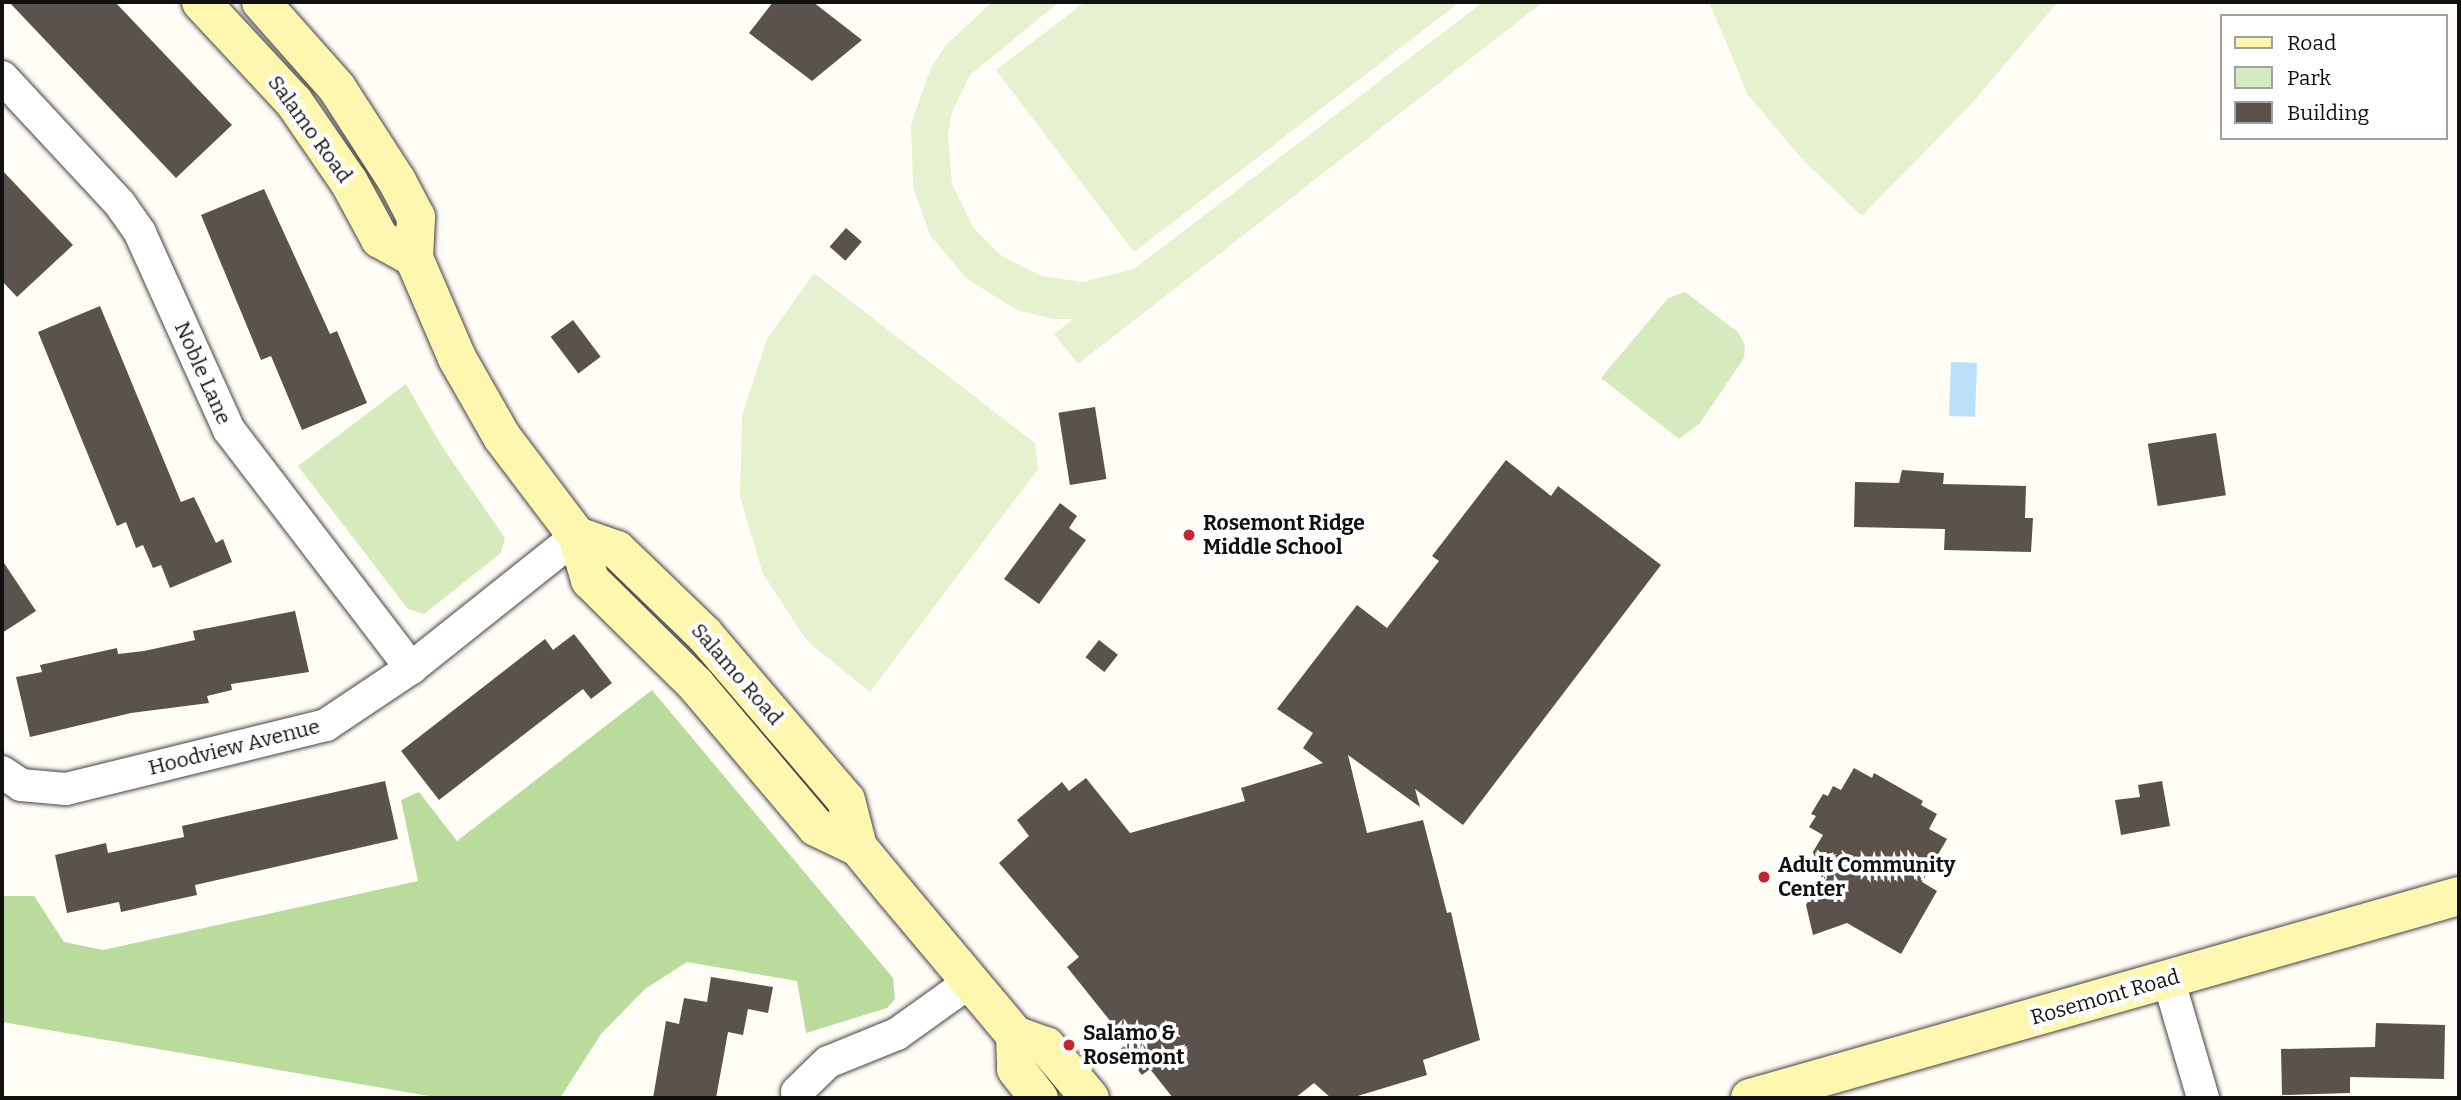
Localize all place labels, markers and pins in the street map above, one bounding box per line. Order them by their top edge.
place label: Rosemont Ridge Middle School [1203,510,1365,560]
marker: Rosemont Ridge Middle School [1181,527,1197,543]
place label: Adult Community Center [1778,852,1956,902]
marker: Adult Community Center [1756,869,1772,885]
place label: Salamo & Rosemont [1083,1020,1185,1070]
marker: Salamo & Rosemont [1061,1037,1077,1053]

